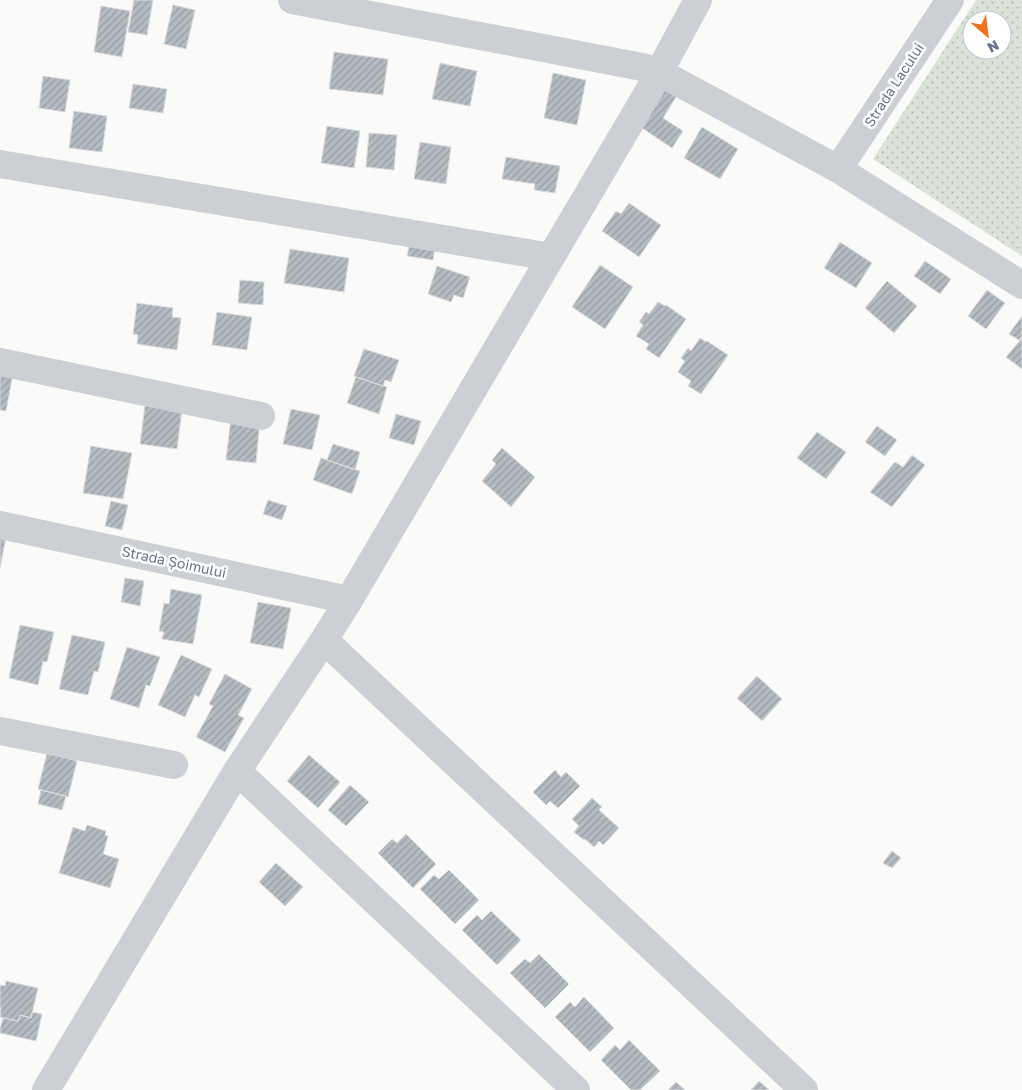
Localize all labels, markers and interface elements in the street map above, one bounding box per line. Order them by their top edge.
north arrow [962,10,1012,60]
text: N [985,37,1002,57]
street label: Strada Lacului [860,40,927,130]
street label: Strada Șoimului [120,542,228,581]

